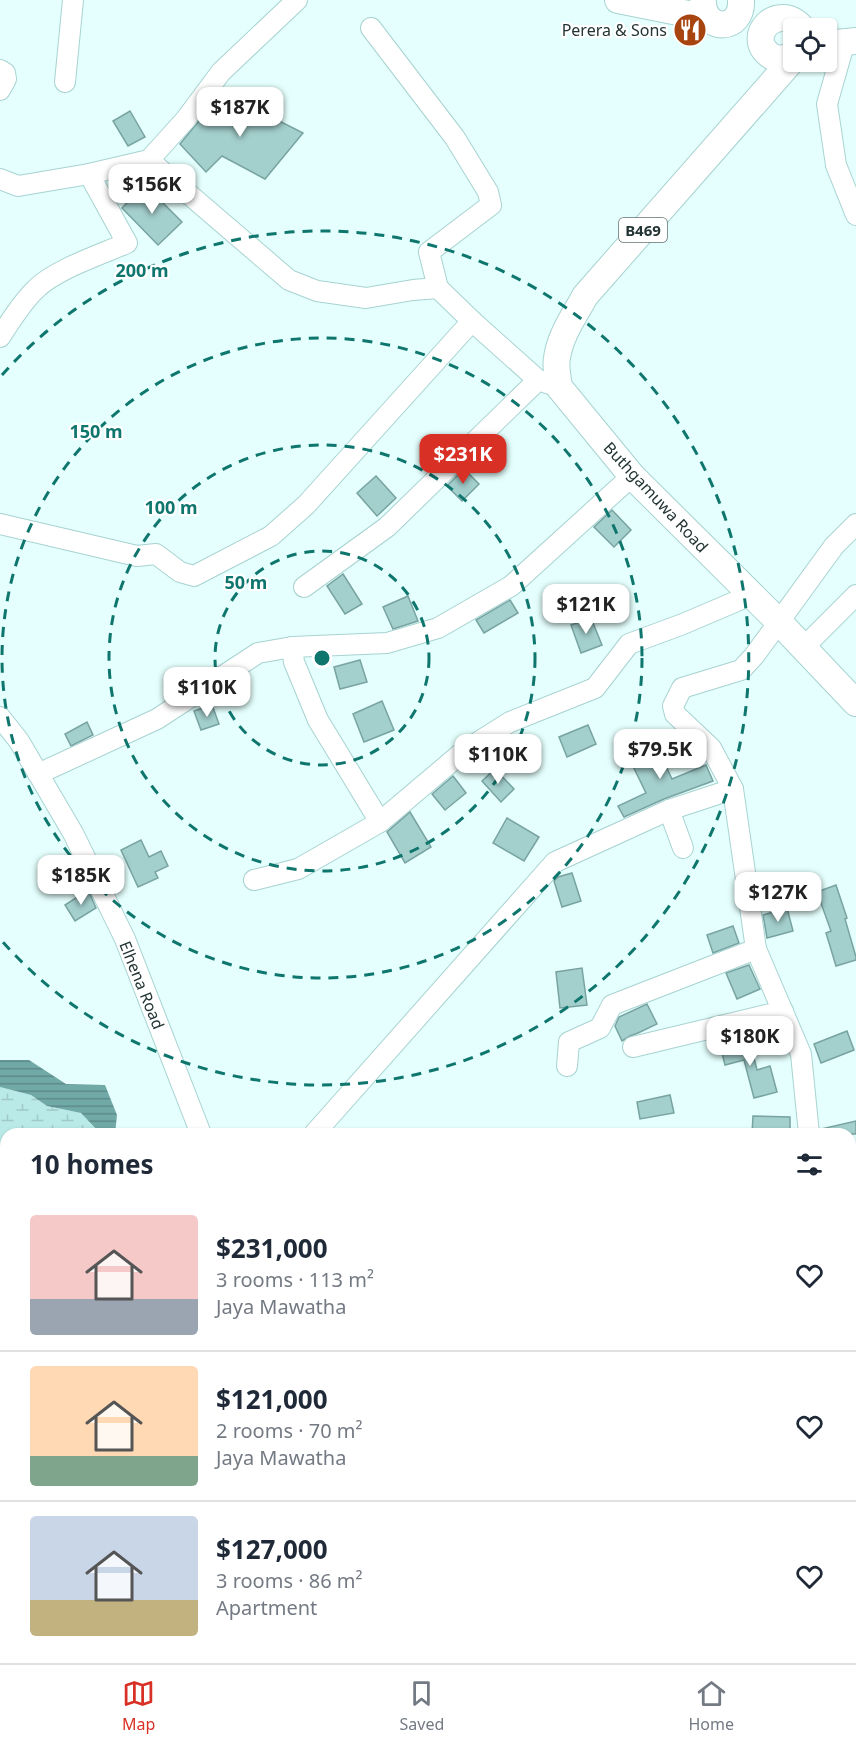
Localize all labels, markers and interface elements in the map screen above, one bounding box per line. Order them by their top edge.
restaurant icon: Perera & Sons [672,12,708,48]
map controls [783,18,837,72]
button: locate [783,18,837,72]
place label: Perera & Sons [562,19,667,41]
pin: $187K [198,87,282,138]
text: $187K [210,93,270,120]
pin: $156K [110,164,194,215]
text: $156K [122,170,182,197]
road number: B469 [619,218,667,242]
text: 200 m [115,258,169,282]
text: 150 m [69,419,123,443]
pin: $231K [421,434,505,485]
street label: Buthgamuwa Road [599,437,713,557]
text: $231K [433,440,493,467]
text: 100 m [144,495,198,519]
text: 50 m [225,570,267,594]
pin: $121K [544,584,628,635]
text: $121K [556,590,616,617]
centre of rings [312,648,332,668]
pin: $110K [165,667,249,718]
text: $110K [177,673,237,700]
pin: $79.5K [611,729,709,780]
pin: $110K [456,734,540,785]
text: $79.5K [628,735,692,762]
text: $110K [468,740,528,767]
pin: $185K [39,855,123,906]
text: $185K [51,861,111,888]
pin: $127K [736,872,820,923]
text: $127K [748,878,808,905]
street label: Elhena Road [114,938,170,1032]
pin: $180K [708,1016,792,1067]
text: $180K [720,1022,780,1049]
text: 10 homes [30,1146,154,1182]
icon: filters [793,1148,826,1181]
text: $231,000 [216,1230,328,1266]
icon: home [78,1239,150,1311]
icon: heart [793,1259,826,1292]
text: 3 rooms · 113 m² [216,1266,374,1293]
text: Jaya Mawatha [216,1293,346,1320]
text: $121,000 [216,1381,328,1417]
icon: home [78,1390,150,1462]
icon: heart [793,1410,826,1443]
text: 2 rooms · 70 m² [216,1417,363,1444]
text: Jaya Mawatha [216,1444,346,1471]
text: $127,000 [216,1531,328,1567]
icon: home [78,1540,150,1612]
icon: heart [793,1560,826,1593]
text: 3 rooms · 86 m² [216,1567,363,1594]
text: Apartment [216,1594,317,1621]
tab: Map [122,1677,155,1735]
tab: Saved [400,1677,444,1735]
tab: Home [688,1677,734,1735]

